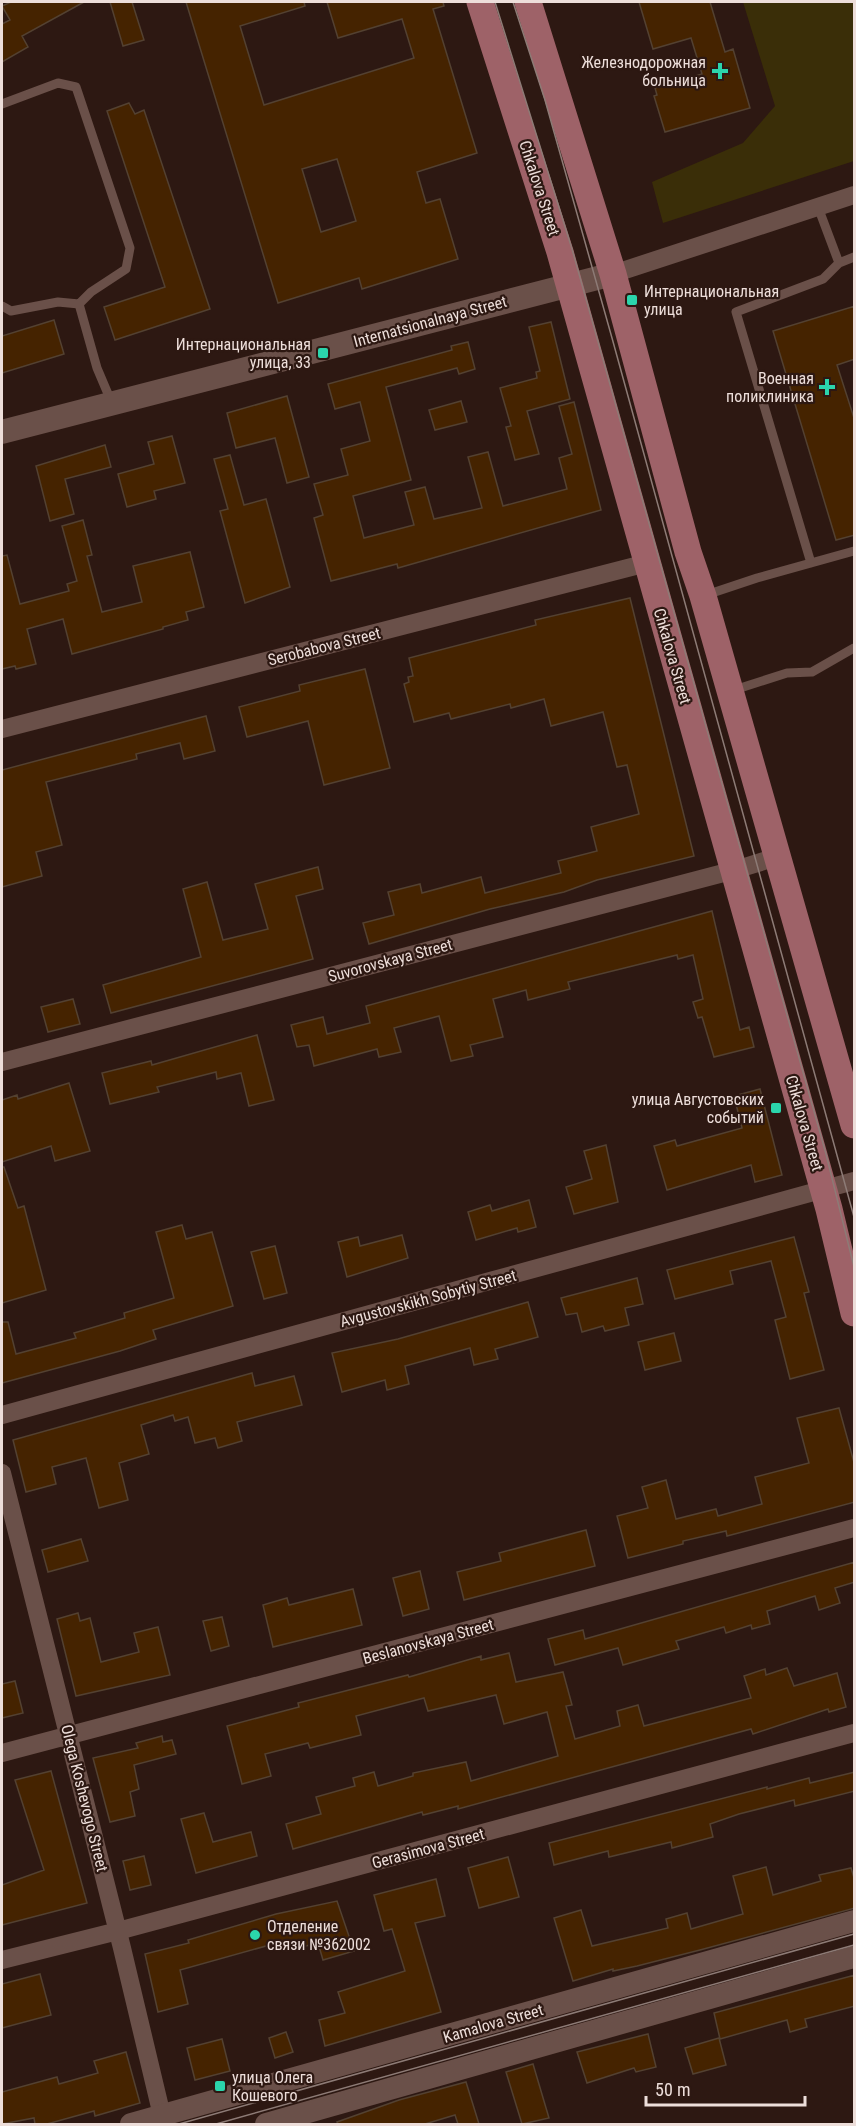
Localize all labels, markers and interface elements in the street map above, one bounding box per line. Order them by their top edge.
place label: Железнодорожная больница [581,53,706,90]
marker: Железнодорожная больница [711,62,729,80]
street label: Chkalova Street [515,138,564,238]
place label: Интернациональная улица [644,282,779,319]
street label: Internatsionalnaya Street [351,292,509,351]
marker: Интернациональная улица [625,293,639,307]
place label: Интернациональная улица, 33 [176,335,311,372]
marker: Интернациональная улица, 33 [316,346,330,360]
place label: Военная поликлиника [726,369,814,406]
marker: Военная поликлиника [818,378,836,396]
street label: Chkalova Street [650,606,695,707]
street label: Serobabova Street [266,623,383,670]
street label: Suvorovskaya Street [326,935,455,986]
street label: Chkalova Street [782,1073,827,1174]
place label: улица Августовских событий [632,1090,764,1127]
marker: улица Августовских событий [769,1101,783,1115]
street label: Avgustovskikh Sobytiy Street [338,1266,519,1331]
street label: Beslanovskaya Street [361,1615,496,1668]
street label: Olega Koshevogo Street [57,1723,112,1874]
street label: Gerasimova Street [370,1824,487,1873]
place label: Отделение связи №362002 [267,1917,371,1954]
marker: Отделение связи №362002 [248,1928,262,1942]
street label: Kamalova Street [441,2000,546,2047]
place label: улица Олега Кошевого [232,2068,313,2105]
scale bar [646,2069,805,2107]
marker: улица Олега Кошевого [213,2079,227,2093]
text: 50 m [655,2079,690,2100]

